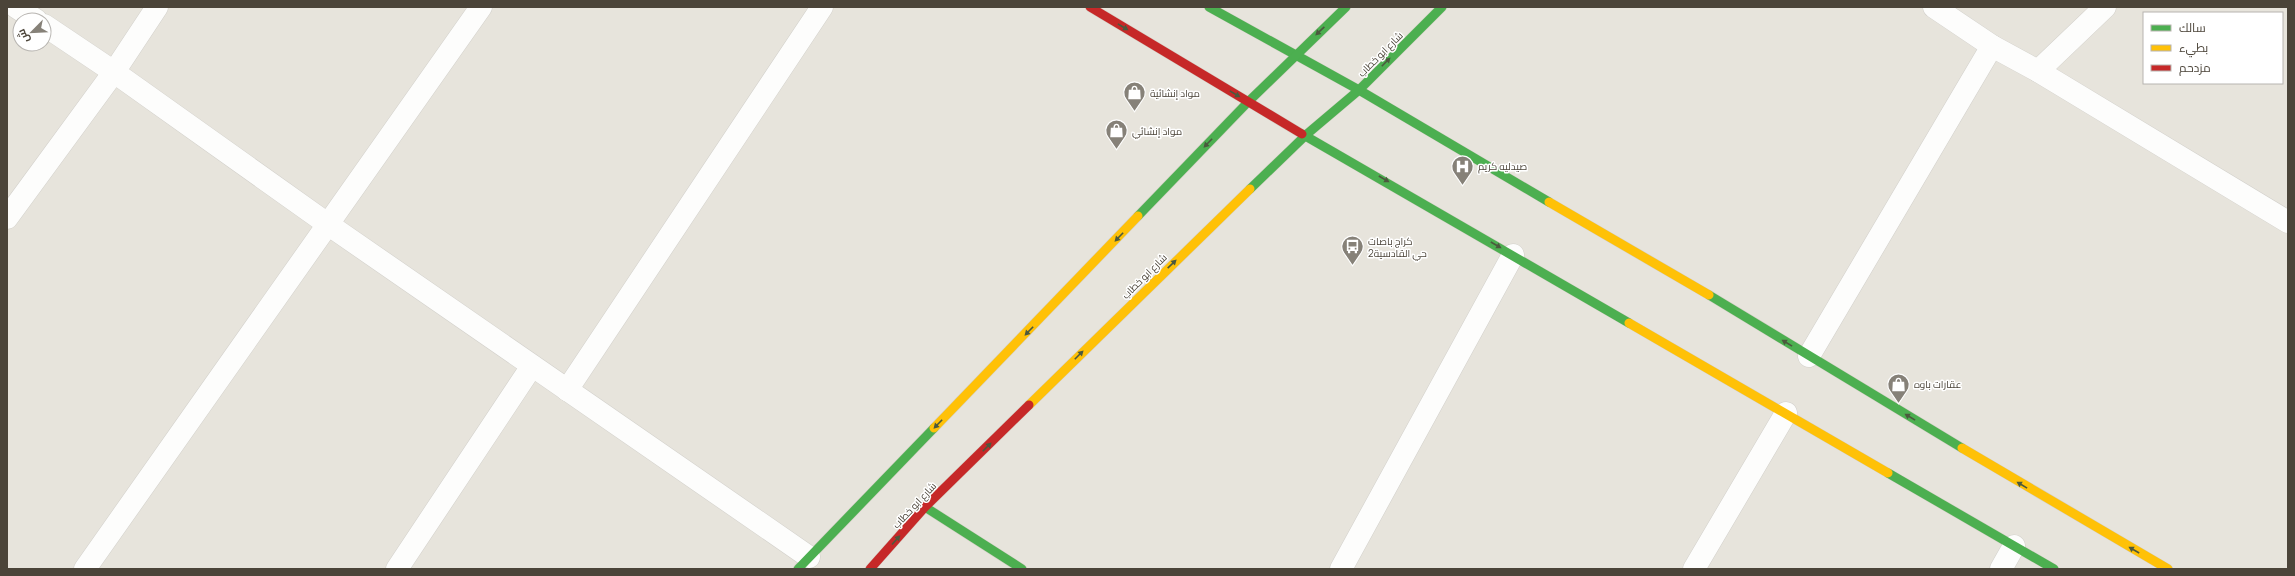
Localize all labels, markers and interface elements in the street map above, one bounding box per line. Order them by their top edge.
north arrow [12,12,52,52]
legend [2143,12,2283,84]
text: سالك [2179,19,2206,36]
one-way arrow [1118,23,1128,31]
one-way arrow [1315,26,1325,36]
text: ش [13,27,32,46]
street label: شارع ابو خطاب [1354,28,1406,80]
text: بطيء [2179,39,2208,58]
one-way arrow [1381,57,1391,67]
text: مزدحم [2179,59,2211,76]
shop icon: مواد إنشائية [1121,80,1147,113]
place label: مواد إنشائية [1150,86,1200,100]
one-way arrow [1229,90,1241,97]
shop icon: مواد إنشائي [1103,118,1129,151]
place label: مواد إنشائي [1132,124,1182,139]
one-way arrow [1204,138,1213,148]
hospital icon: صيدليه كريم [1450,153,1476,186]
place label: صيدليه كريم [1478,159,1527,174]
one-way arrow [1378,176,1390,183]
one-way arrow [1114,232,1124,242]
bus stop icon: كراج باصات حي القادسية2 [1339,234,1365,267]
place label: كراج باصات حي القادسية2 [1368,234,1427,261]
one-way arrow [1490,241,1502,248]
street label: شارع ابو خطاب [1118,250,1170,302]
one-way arrow [1167,259,1177,269]
one-way arrow [1024,326,1034,336]
one-way arrow [1781,339,1793,346]
one-way arrow [1074,350,1084,360]
shop icon: عقارات باوه [1885,371,1911,404]
place label: عقارات باوه [1914,377,1961,391]
one-way arrow [1904,414,1916,421]
one-way arrow [933,419,943,429]
one-way arrow [982,442,992,452]
street label: شارع ابو خطاب [889,479,939,531]
one-way arrow [2016,481,2028,488]
one-way arrow [892,535,901,545]
one-way arrow [2128,546,2140,553]

